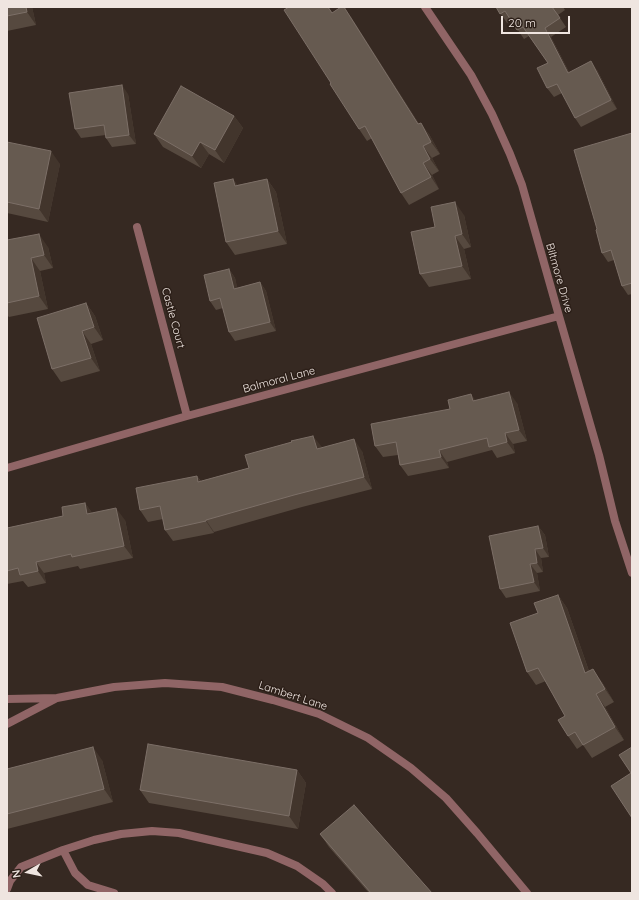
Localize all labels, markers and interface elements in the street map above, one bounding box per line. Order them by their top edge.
scale bar [503,8,572,34]
text: 20 m [508,15,536,30]
street label: Biltmore Drive [543,242,575,314]
street label: Castle Court [159,286,187,350]
street label: Balmoral Lane [241,364,317,396]
street label: Lambert Lane [257,679,329,713]
north arrow [8,852,48,892]
text: N [9,869,24,879]

